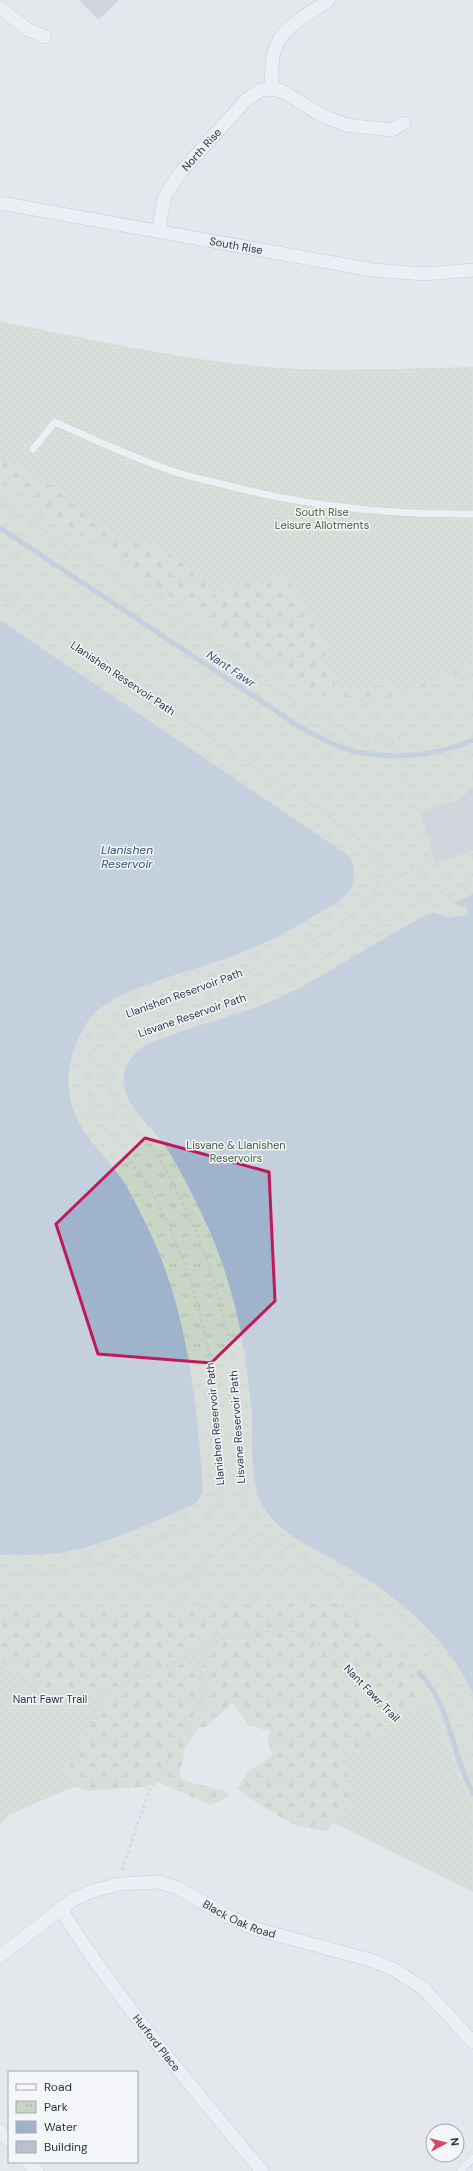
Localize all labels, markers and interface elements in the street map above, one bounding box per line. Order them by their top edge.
street label: North Rise [179,125,224,174]
street label: South Rise [209,234,264,257]
park label: South Rise Leisure Allotments [275,505,369,532]
street label: Llanishen Reservoir Path [68,638,178,718]
water label: Nant Fawr [203,647,259,692]
water label: Llanishen Reservoir [101,842,153,872]
street label: Llanishen Reservoir Path [124,965,244,1021]
street label: Lisvane Reservoir Path [136,990,248,1040]
park label: Lisvane & Llanishen Reservoirs [186,1138,286,1165]
street label: Llanishen Reservoir Path [203,1362,227,1486]
street label: Lisvane Reservoir Path [226,1370,248,1484]
street label: Nant Fawr Trail [341,1661,403,1725]
street label: Nant Fawr Trail [13,1692,87,1706]
street label: Black Oak Road [200,1897,277,1941]
street label: Hurford Place [130,2011,184,2074]
legend [8,2071,138,2163]
text: Road [44,2079,72,2095]
text: Park [44,2099,68,2115]
text: Water [44,2119,78,2135]
north arrow [425,2123,465,2163]
text: N [447,2137,462,2147]
text: Building [44,2139,88,2155]

